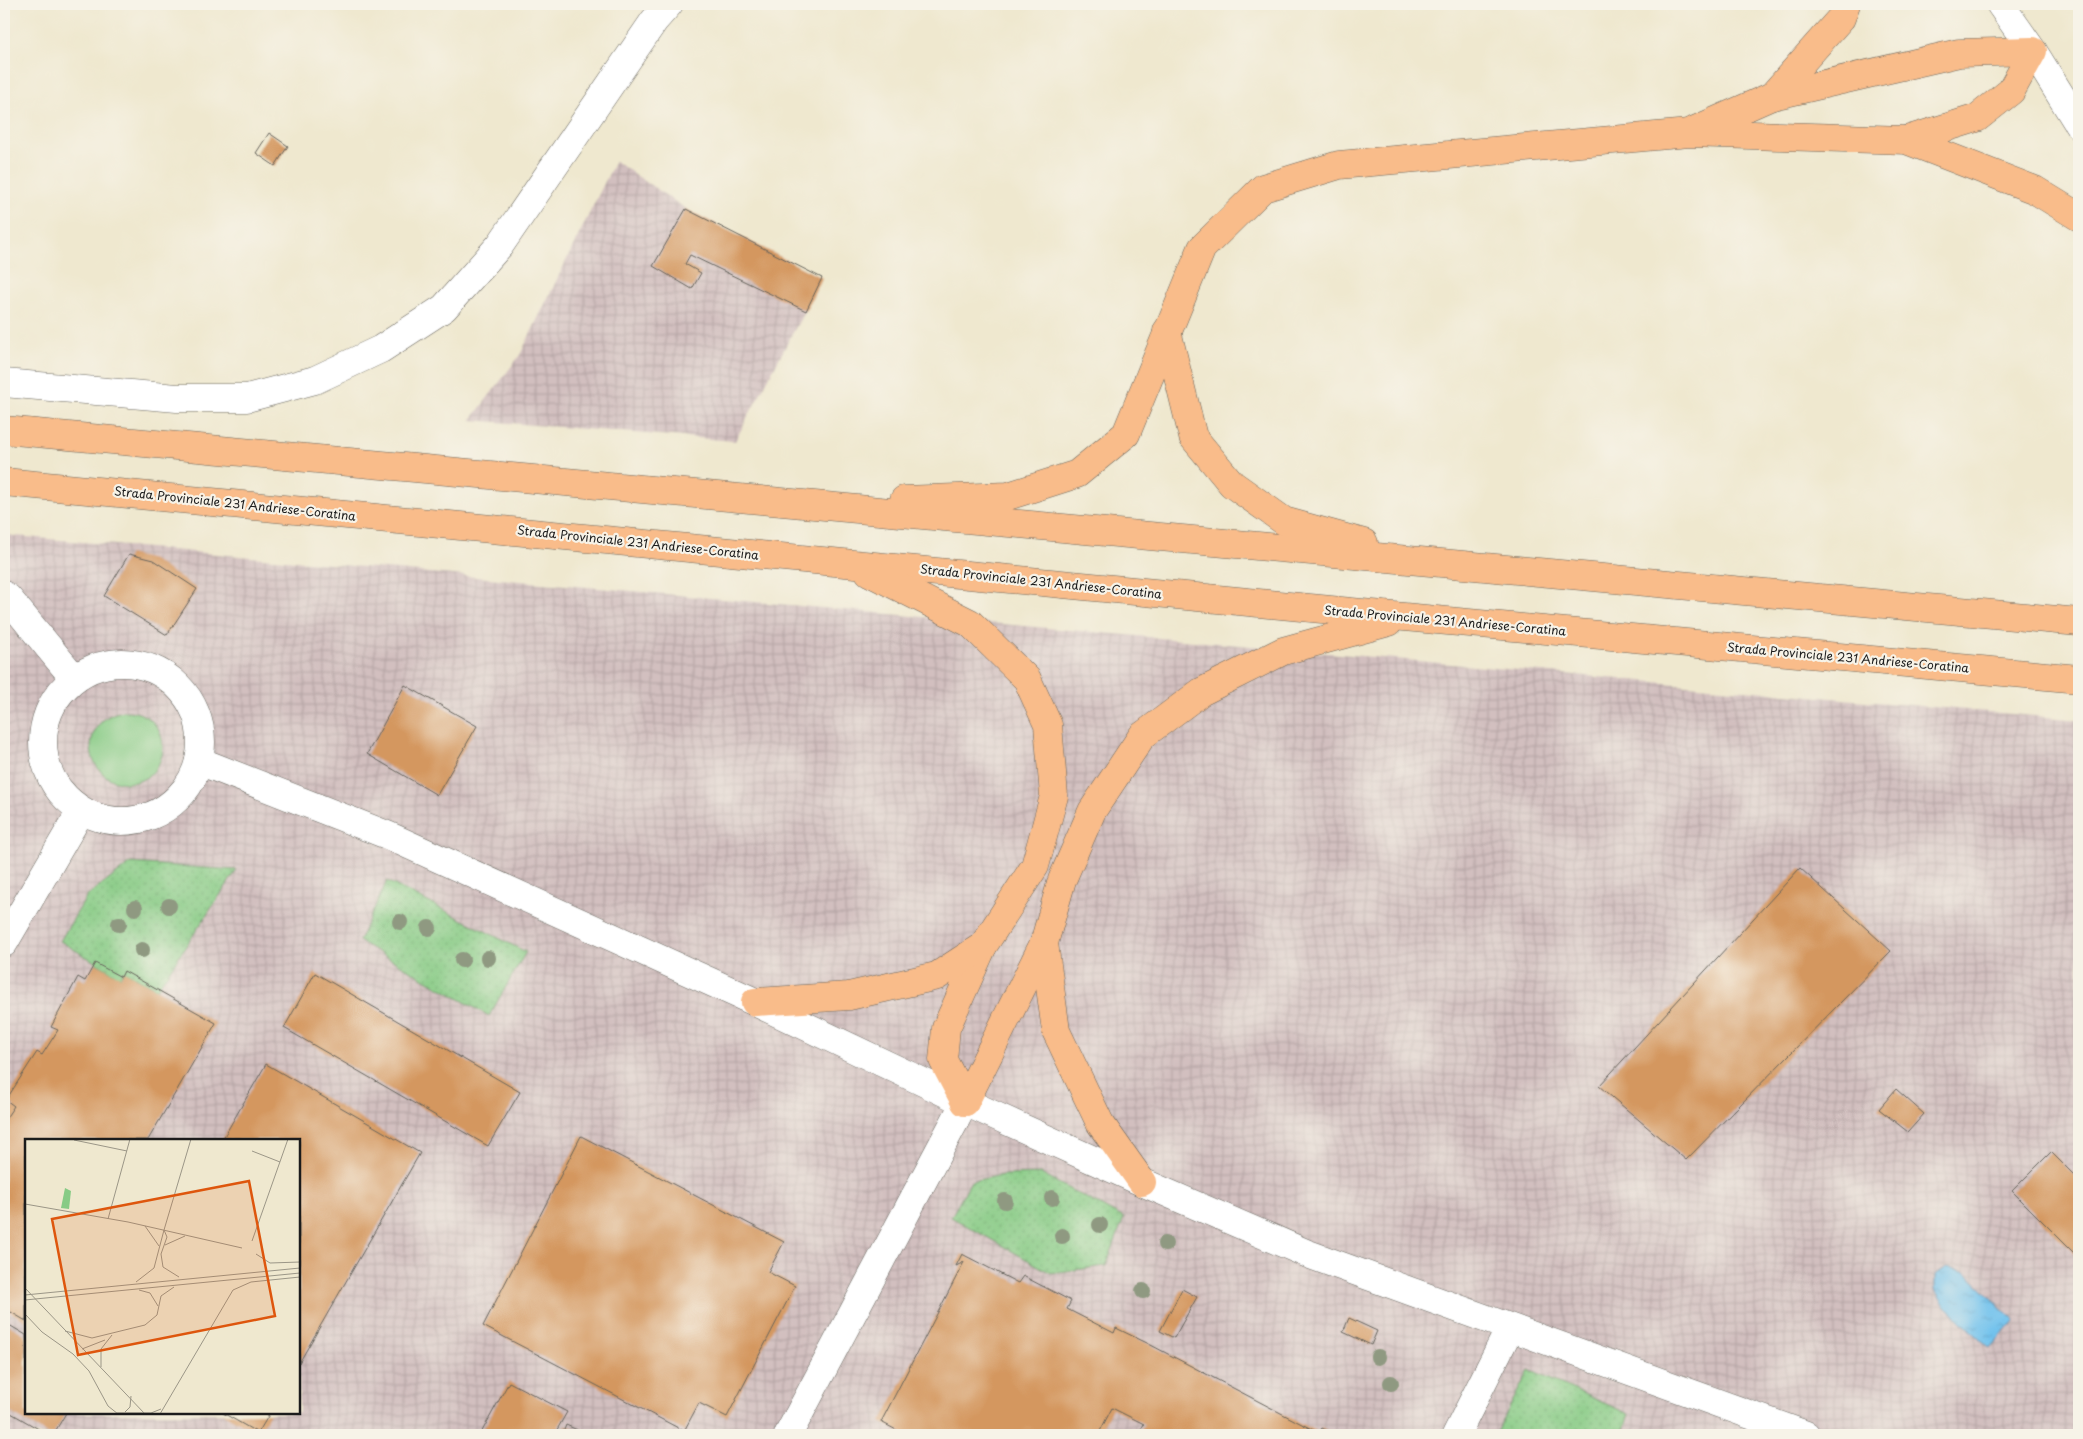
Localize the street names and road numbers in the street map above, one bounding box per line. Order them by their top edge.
street label: Strada Provinciale 231 Andriese-Coratina [113,481,357,525]
street label: Strada Provinciale 231 Andriese-Coratina [516,520,760,564]
street label: Strada Provinciale 231 Andriese-Coratina [919,559,1163,603]
street label: Strada Provinciale 231 Andriese-Coratina [1323,600,1567,640]
street label: Strada Provinciale 231 Andriese-Coratina [1726,637,1970,677]

